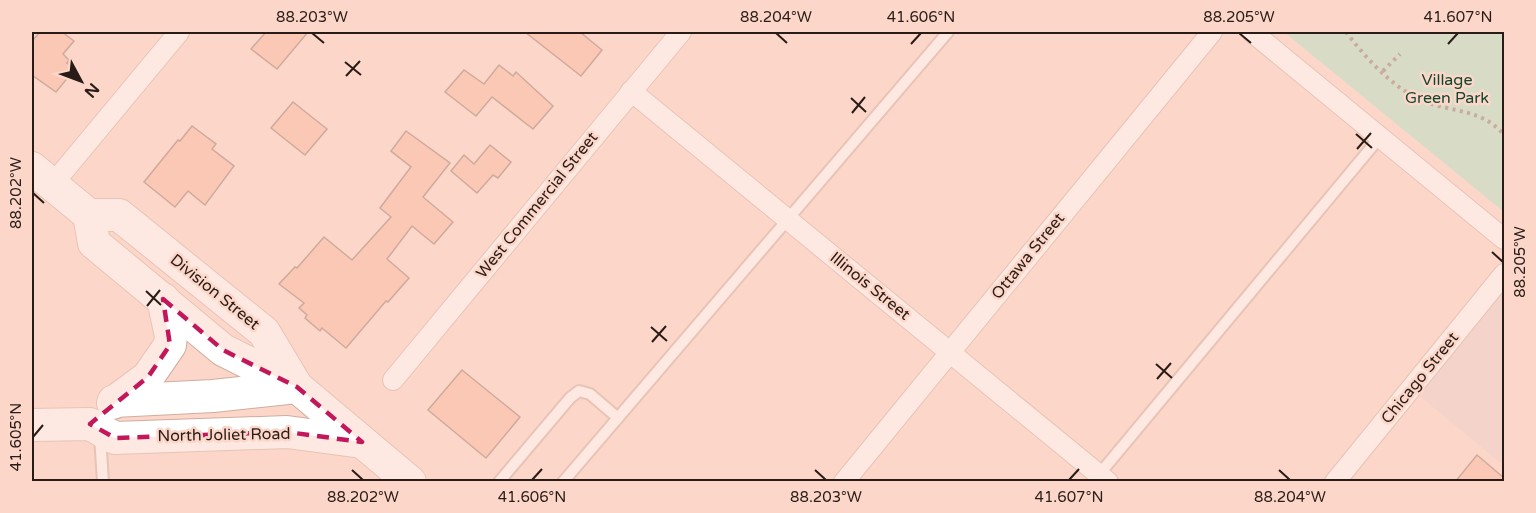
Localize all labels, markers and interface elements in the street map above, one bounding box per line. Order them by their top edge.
text: 88.203°W [276,8,348,26]
text: 88.204°W [740,8,812,26]
text: 41.606°N [887,8,955,26]
text: 88.205°W [1203,8,1275,26]
text: 41.607°N [1423,8,1493,26]
north arrow [51,51,111,111]
park label: Village Green Park [1405,70,1489,108]
text: N [80,79,103,102]
street label: West Commercial Street [472,128,602,282]
text: 88.202°W [7,157,25,229]
street label: Ottawa Street [987,209,1069,303]
text: 88.205°W [1511,226,1529,298]
street label: Illinois Street [826,248,914,324]
street label: Division Street [166,250,264,334]
street label: Chicago Street [1377,328,1463,428]
text: 41.605°N [7,403,25,471]
street label: North Joliet Road [157,424,291,446]
text: 88.202°W [327,488,399,506]
text: 41.606°N [498,488,566,506]
text: 88.203°W [790,488,862,506]
text: 41.607°N [1034,488,1104,506]
text: 88.204°W [1254,488,1326,506]

